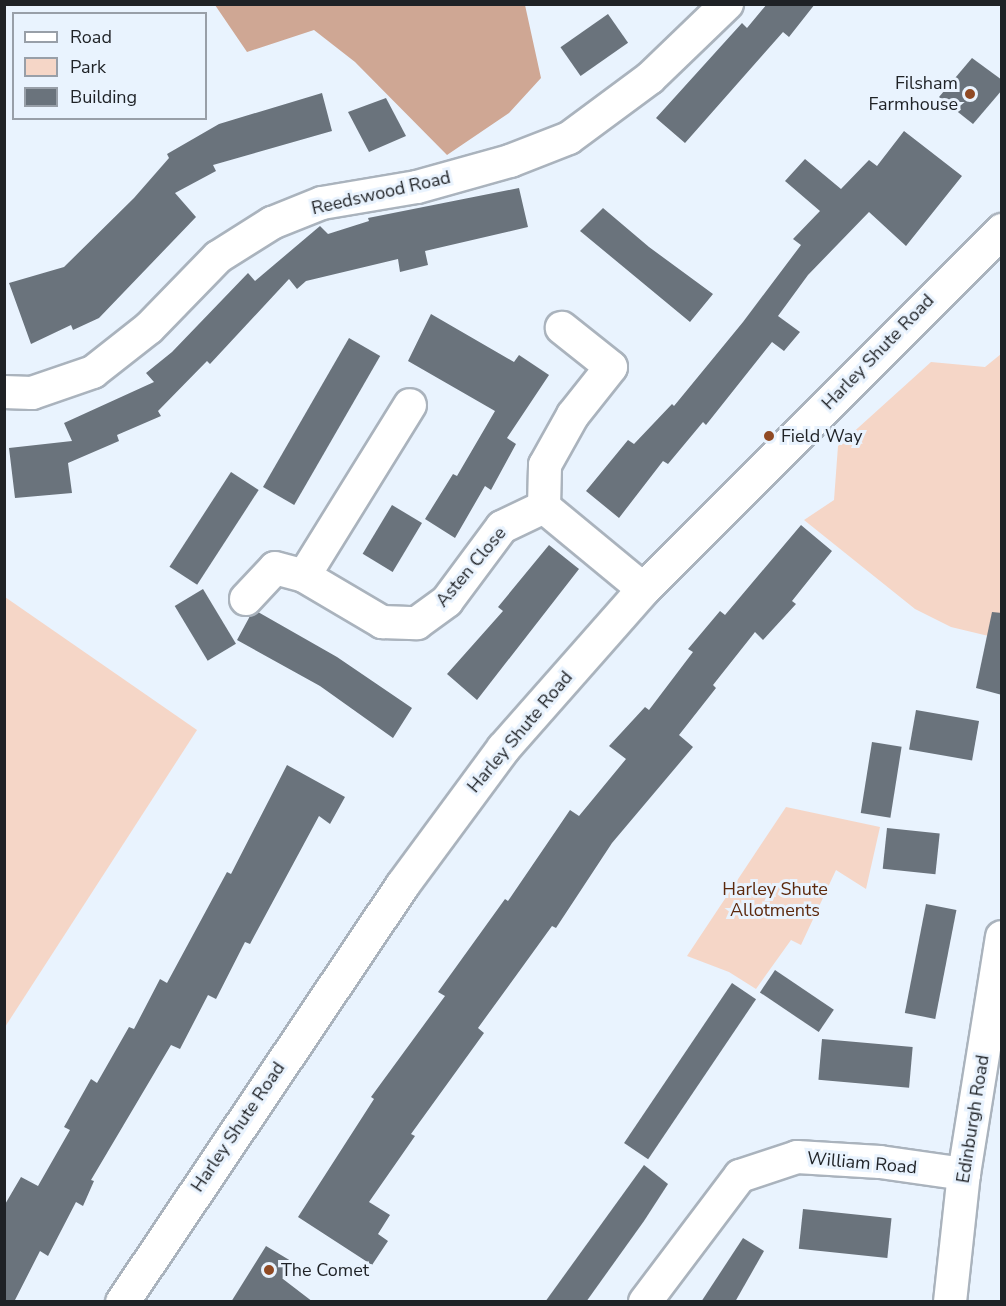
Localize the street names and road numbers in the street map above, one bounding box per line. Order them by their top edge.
street label: Reedswood Road [309,167,453,219]
street label: Harley Shute Road [817,290,939,414]
street label: Asten Close [431,523,511,611]
street label: Harley Shute Road [463,667,577,797]
street label: Edinburgh Road [952,1053,994,1185]
street label: Harley Shute Road [187,1058,289,1196]
street label: William Road [806,1147,918,1179]

